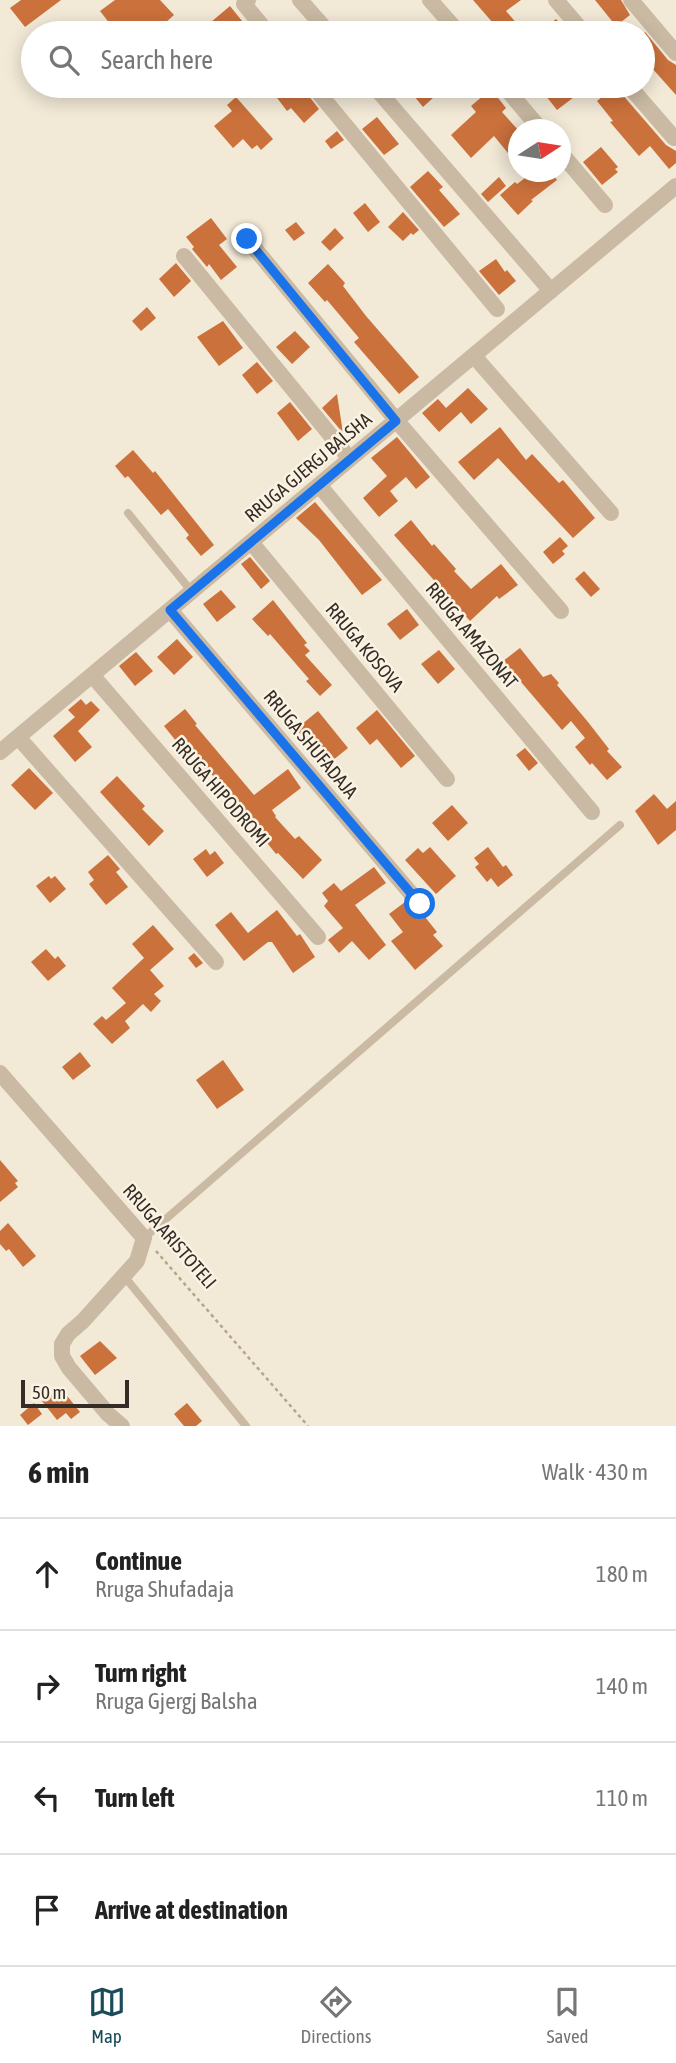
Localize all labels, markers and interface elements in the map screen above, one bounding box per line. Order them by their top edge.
search box [21,21,655,98]
icon: search [45,41,83,79]
text: Search here [101,45,213,75]
north arrow [508,119,571,182]
route end [231,223,262,254]
street label: RRUGA GJERGJ BALSHA [240,407,376,526]
street label: RRUGA AMAZONAT [421,578,523,693]
street label: RRUGA KOSOVA [321,598,409,696]
street label: RRUGA SHUFADAJA [259,685,363,803]
street label: RRUGA HIPODROMI [168,733,274,851]
route start [404,888,435,919]
street label: RRUGA ARISTOTELI [119,1179,221,1293]
scale bar [21,1377,130,1409]
text: 50 m [32,1381,66,1403]
text: 6 min [28,1455,89,1489]
text: Walk · 430 m [542,1459,648,1485]
text: Continue [95,1546,182,1576]
icon: ahead [28,1555,66,1593]
text: 180 m [596,1561,648,1587]
text: Rruga Shufadaja [95,1576,234,1602]
text: Turn right [95,1658,186,1688]
icon: right [28,1667,66,1705]
text: 140 m [596,1673,648,1699]
text: Rruga Gjergj Balsha [95,1688,258,1714]
icon: left [28,1779,66,1817]
text: Turn left [95,1783,175,1813]
text: 110 m [596,1785,648,1811]
icon: arrive [28,1891,66,1929]
text: Arrive at destination [95,1895,288,1925]
tab: Map [88,1983,126,2047]
tab: Directions [301,1983,371,2047]
tab: Saved [546,1983,588,2047]

